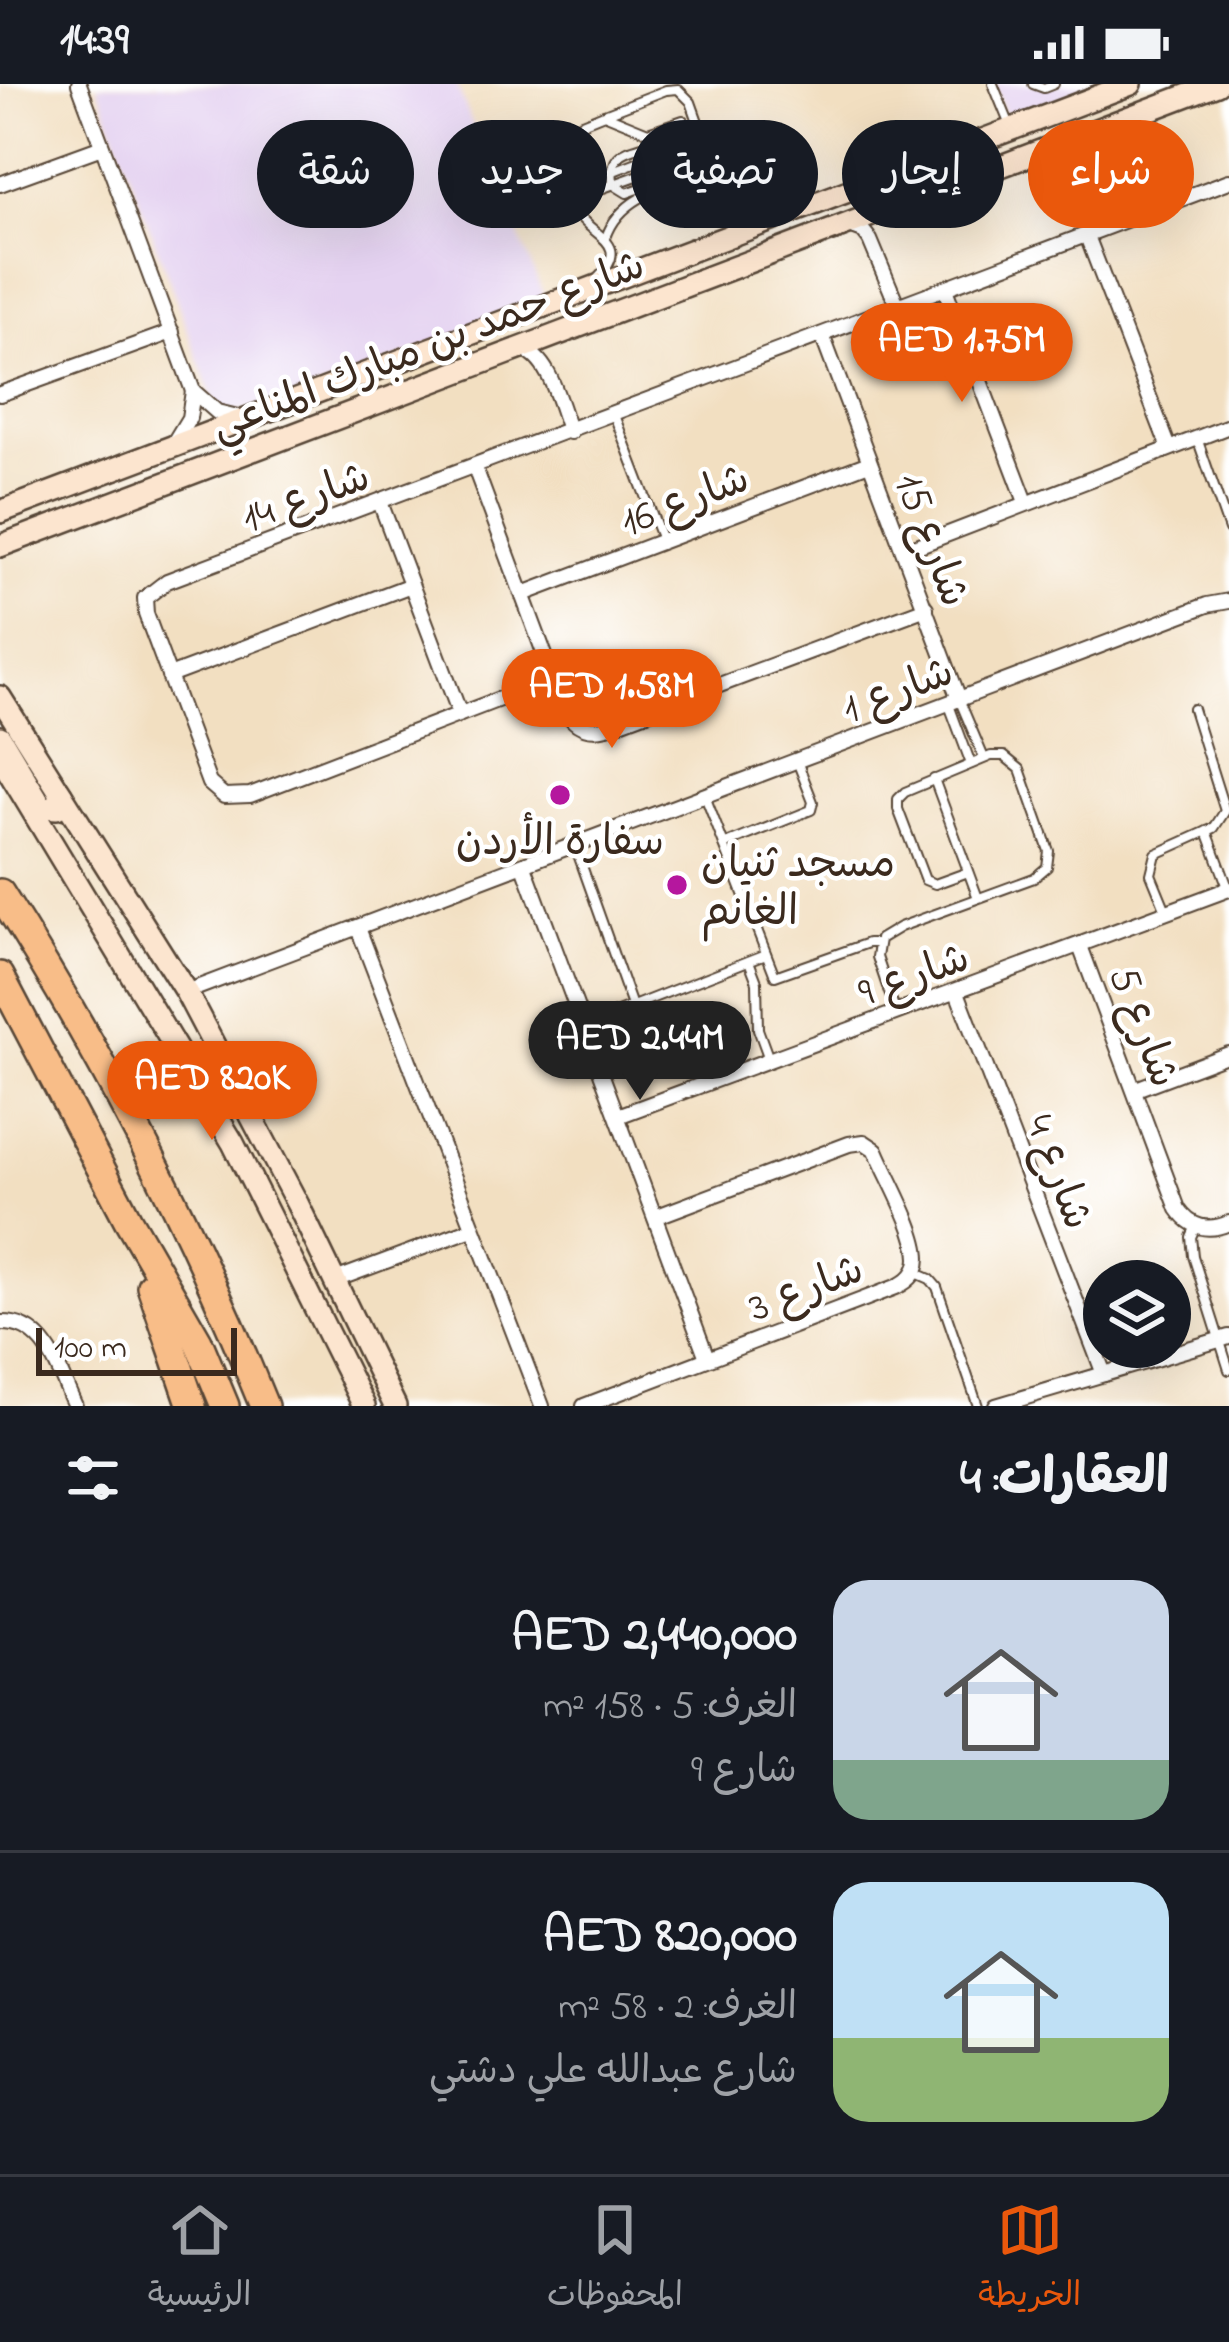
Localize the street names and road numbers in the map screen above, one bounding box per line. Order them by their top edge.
street label: شارع حمد بن مبارك المناعي [203,236,655,460]
street label: شارع 14 [234,448,379,550]
street label: شارع 16 [612,450,759,555]
street label: شارع 15 [876,465,983,616]
street label: شارع 1 [834,643,963,741]
street label: شارع 9 [851,929,979,1025]
street label: شارع 5 [1091,958,1193,1097]
street label: شارع 4 [1007,1106,1107,1239]
street label: شارع 3 [740,1240,873,1340]

